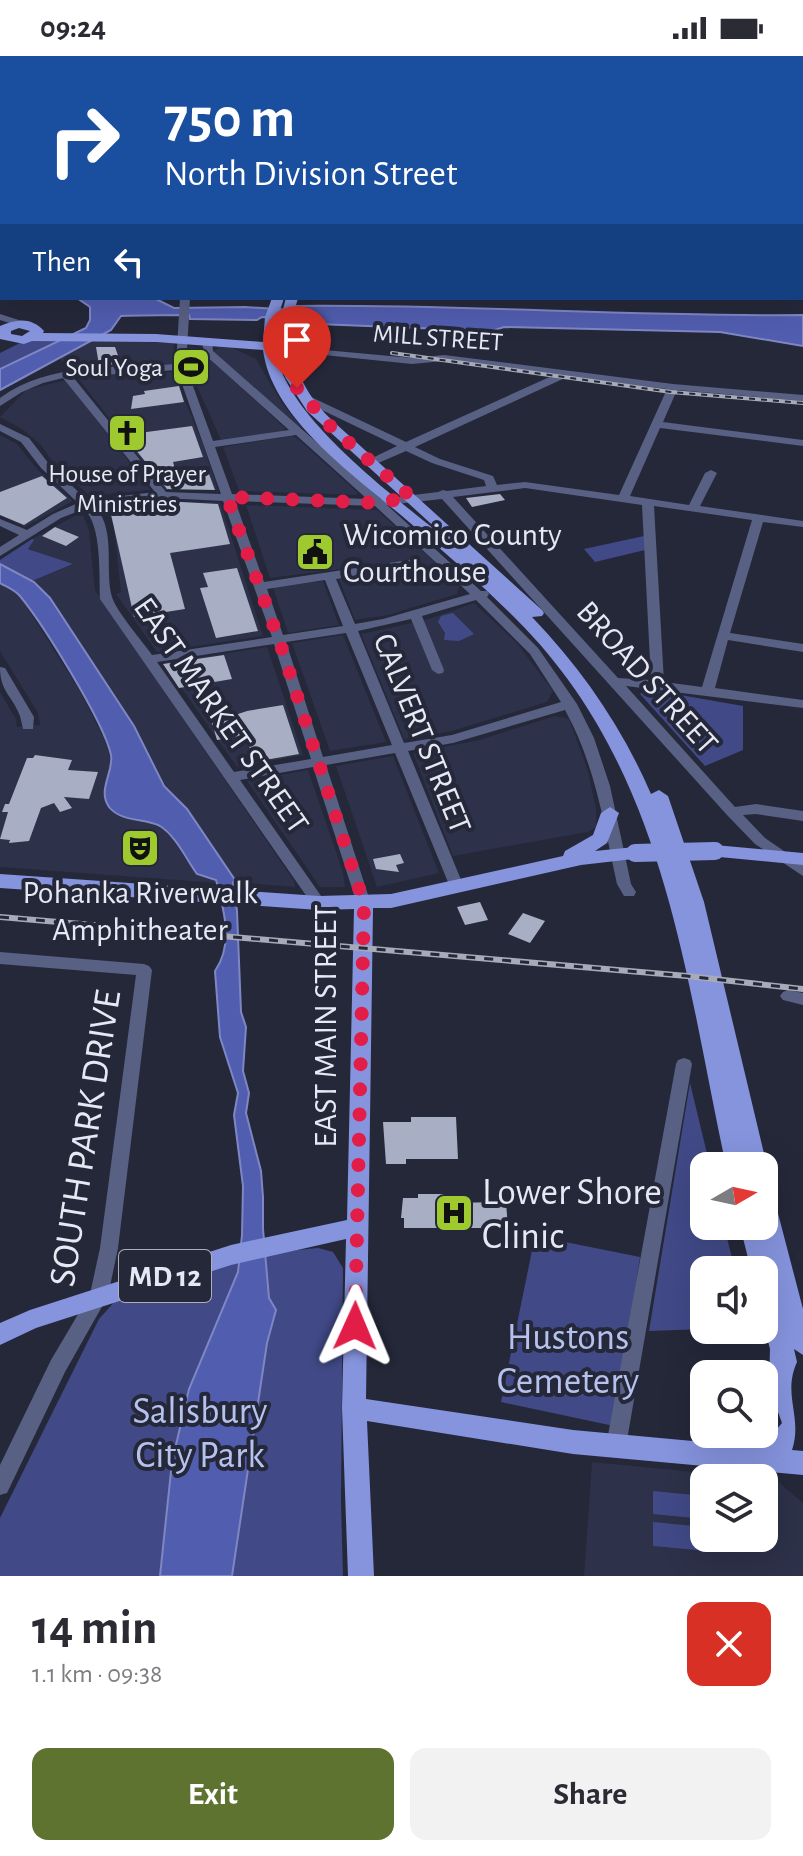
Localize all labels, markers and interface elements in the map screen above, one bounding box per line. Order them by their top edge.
text: 09:24 [40,13,106,43]
icon: right [32,88,136,192]
text: 750 m [164,91,295,147]
text: North Division Street [164,156,457,192]
icon: left [107,240,151,284]
text: Then [32,247,91,277]
pin [263,306,331,388]
icon: arrive [275,318,319,362]
street label: MILL STREET [372,320,504,356]
sports icon: Soul Yoga [170,346,212,388]
place label: Soul Yoga [65,355,163,381]
church icon: House of Prayer Ministries [106,412,148,454]
place label: House of Prayer Ministries [48,461,206,517]
place label: Wicomico County Courthouse [343,519,562,588]
public building icon: Wicomico County Courthouse [294,531,336,573]
street label: EAST MARKET STREET [128,592,315,839]
street label: BROAD STREET [571,595,724,761]
street label: CALVERT STREET [367,629,477,838]
theatre icon: Pohanka Riverwalk Amphitheater [119,827,161,869]
place label: Pohanka Riverwalk Amphitheater [22,877,258,946]
street label: EAST MAIN STREET [310,904,342,1148]
street label: SOUTH PARK DRIVE [44,987,128,1289]
north arrow [690,1152,778,1240]
map controls [690,1152,778,1552]
place label: Lower Shore Clinic [482,1174,662,1256]
hospital icon: Lower Shore Clinic [433,1192,475,1234]
road number: MD 12 [119,1250,211,1302]
button: sound [690,1256,778,1344]
position arrow [313,1284,397,1368]
park label: Hustons Cemetery [497,1319,639,1401]
button: search [690,1360,778,1448]
park label: Salisbury City Park [133,1393,267,1475]
button: layers [690,1464,778,1552]
button: close [687,1602,771,1686]
text: 14 min [32,1605,157,1653]
text: 1.1 km · 09:38 [32,1661,162,1687]
button: Exit [32,1748,394,1840]
button: Share [410,1748,771,1840]

